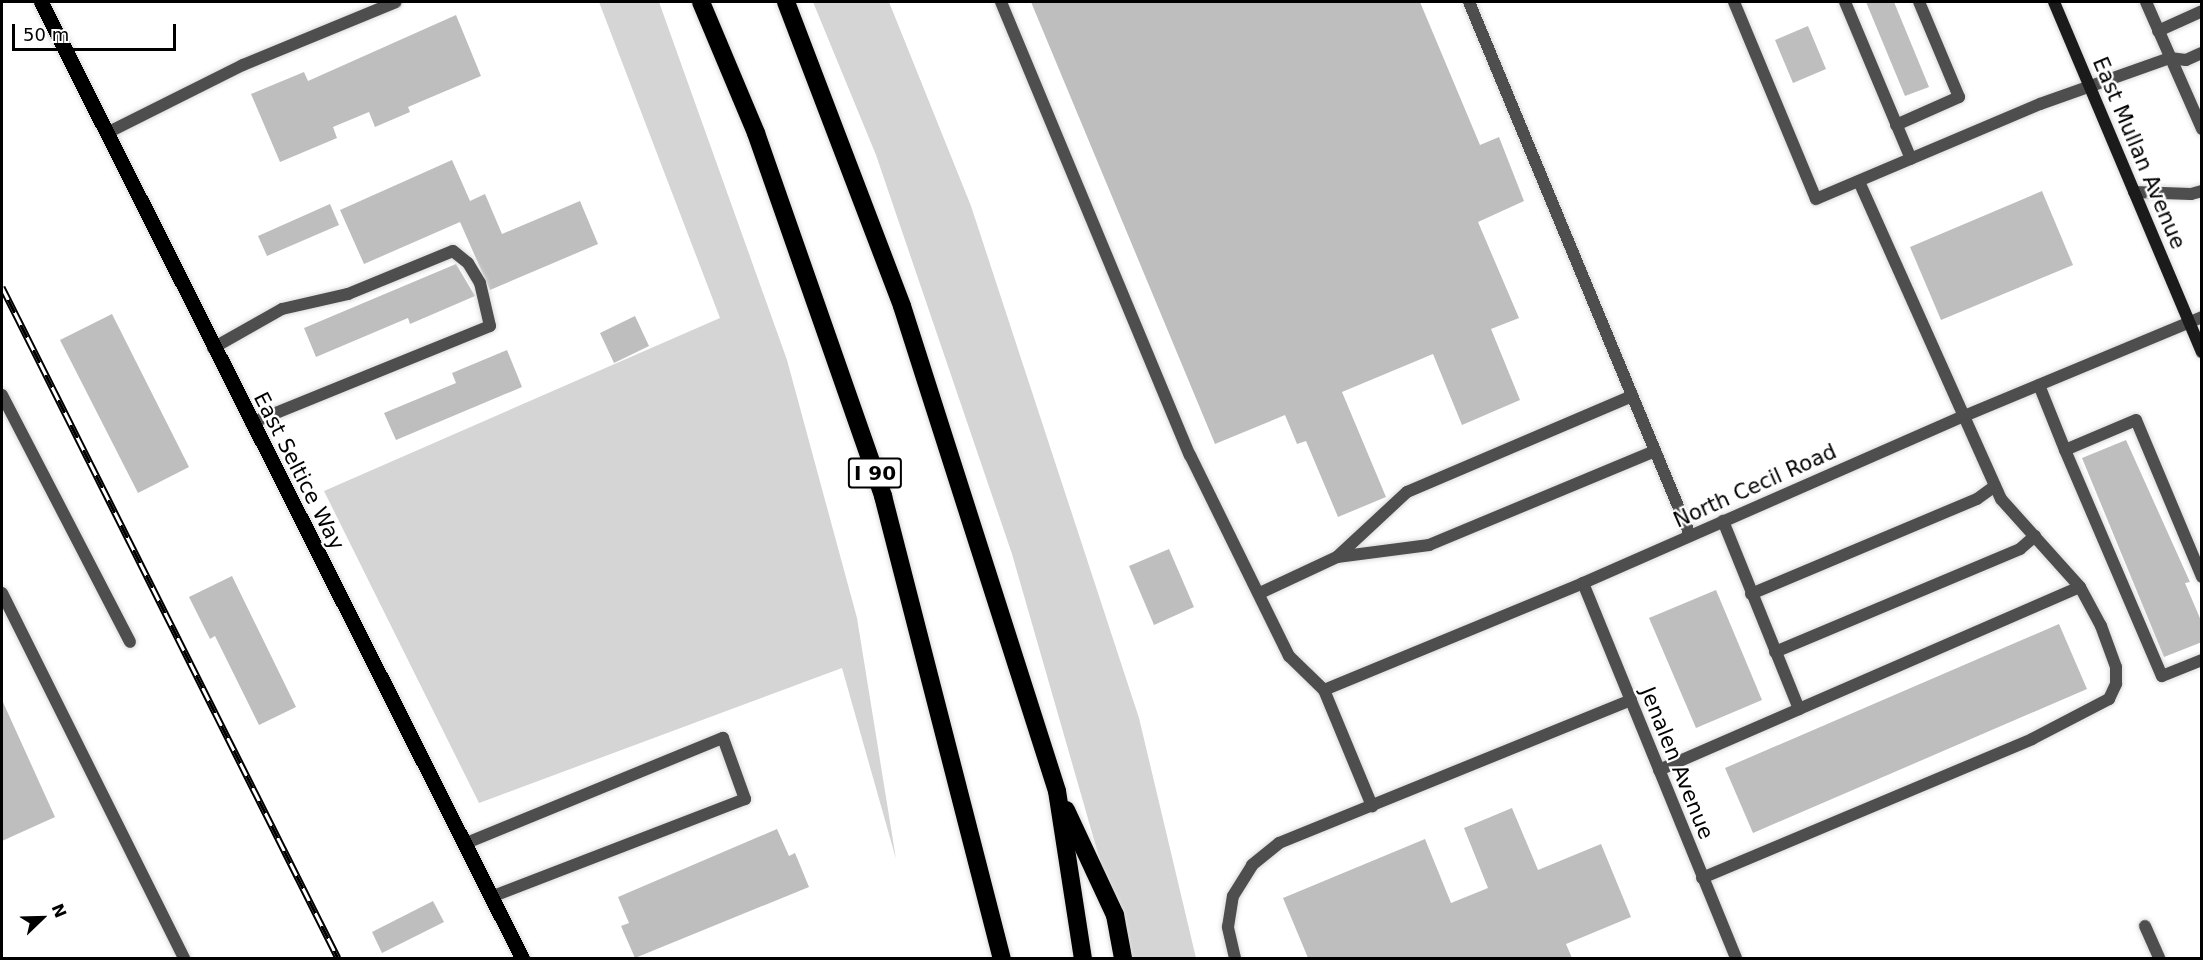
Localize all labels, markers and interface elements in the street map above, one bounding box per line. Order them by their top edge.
scale bar [15,12,178,50]
text: 50 m [23,24,69,45]
street label: East Mullan Avenue [2087,53,2191,253]
street label: East Seltice Way [248,388,350,554]
street label: North Cecil Road [1670,439,1840,533]
road number: I 90 [846,456,904,490]
street label: Jenalen Avenue [1635,683,1719,843]
north arrow [12,888,72,948]
text: N [48,901,70,921]

